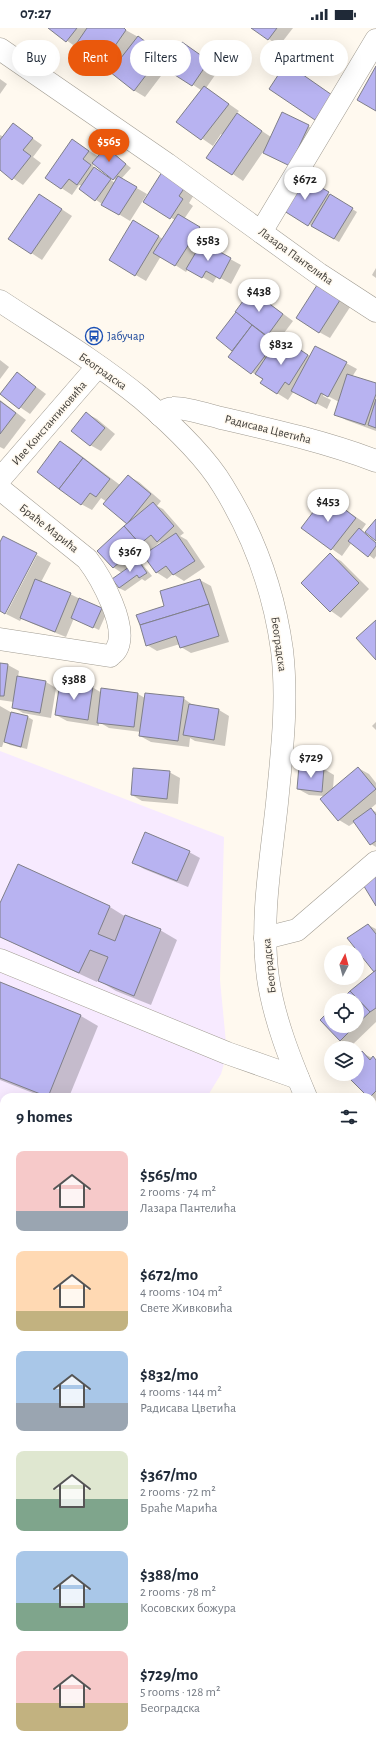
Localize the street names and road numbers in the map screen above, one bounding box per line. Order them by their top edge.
street label: Лазара Пантелића [257,225,336,287]
street label: Београдска [77,350,130,392]
street label: Иве Константиновића [9,378,89,467]
street label: Радисава Цветића [224,412,313,446]
street label: Браће Марића [17,501,81,555]
street label: Београдска [269,616,289,673]
street label: Београдска [260,937,278,994]

